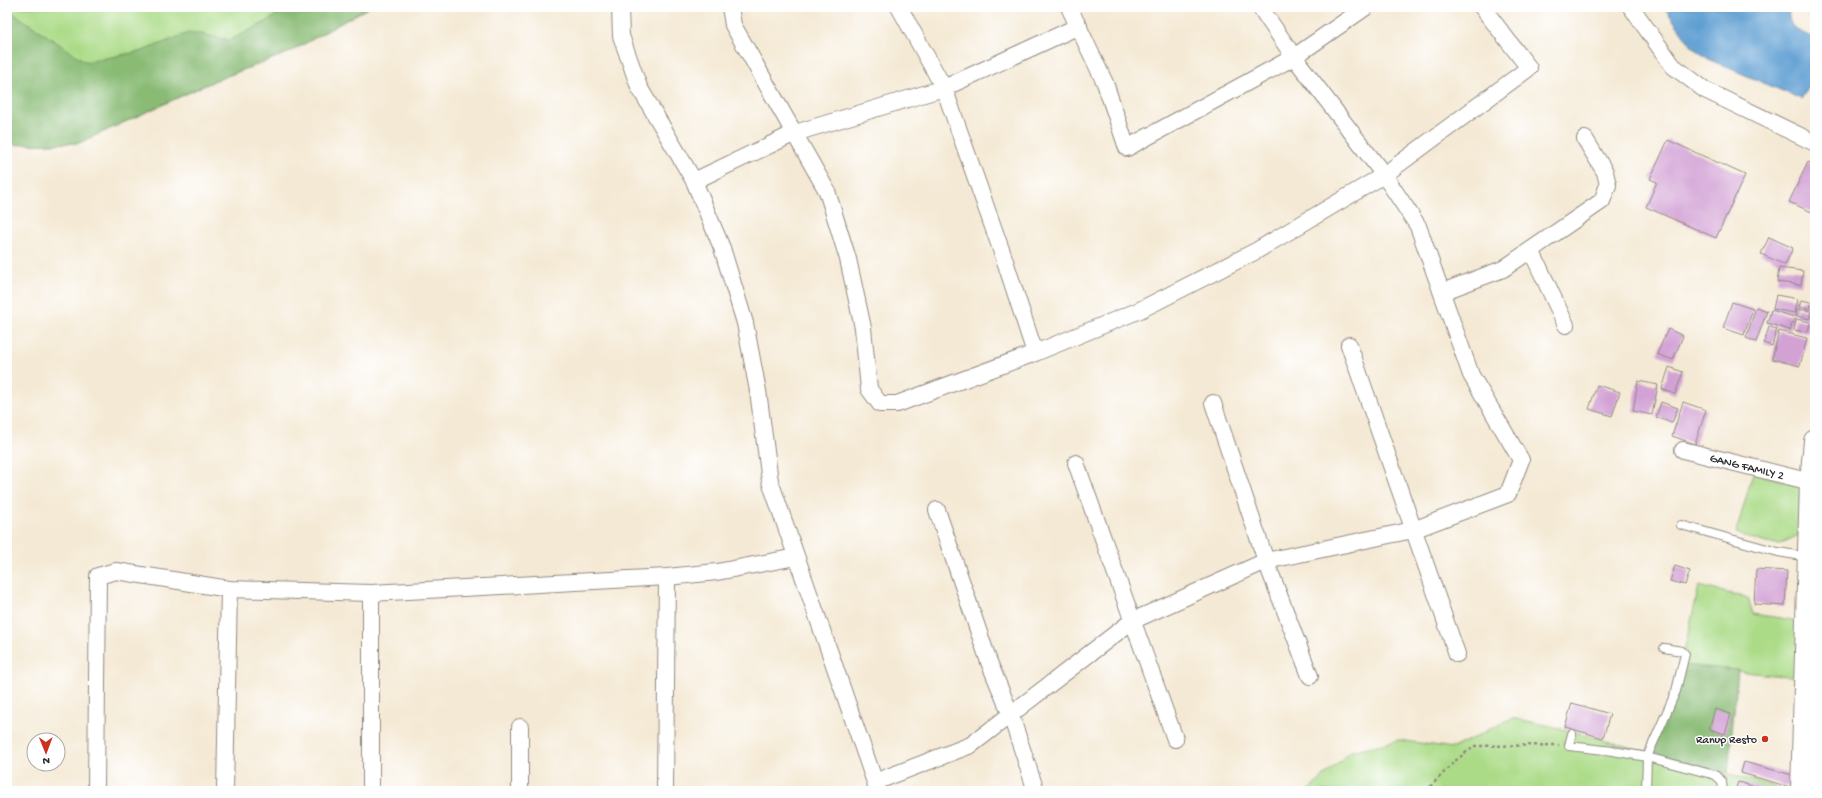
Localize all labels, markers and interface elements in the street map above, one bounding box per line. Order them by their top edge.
street label: GANG FAMILY 2 [1708,452,1785,484]
north arrow [26,732,66,772]
place label: Ranup Resto [1696,734,1757,748]
marker: Ranup Resto [1760,734,1770,744]
text: N [42,754,50,766]

